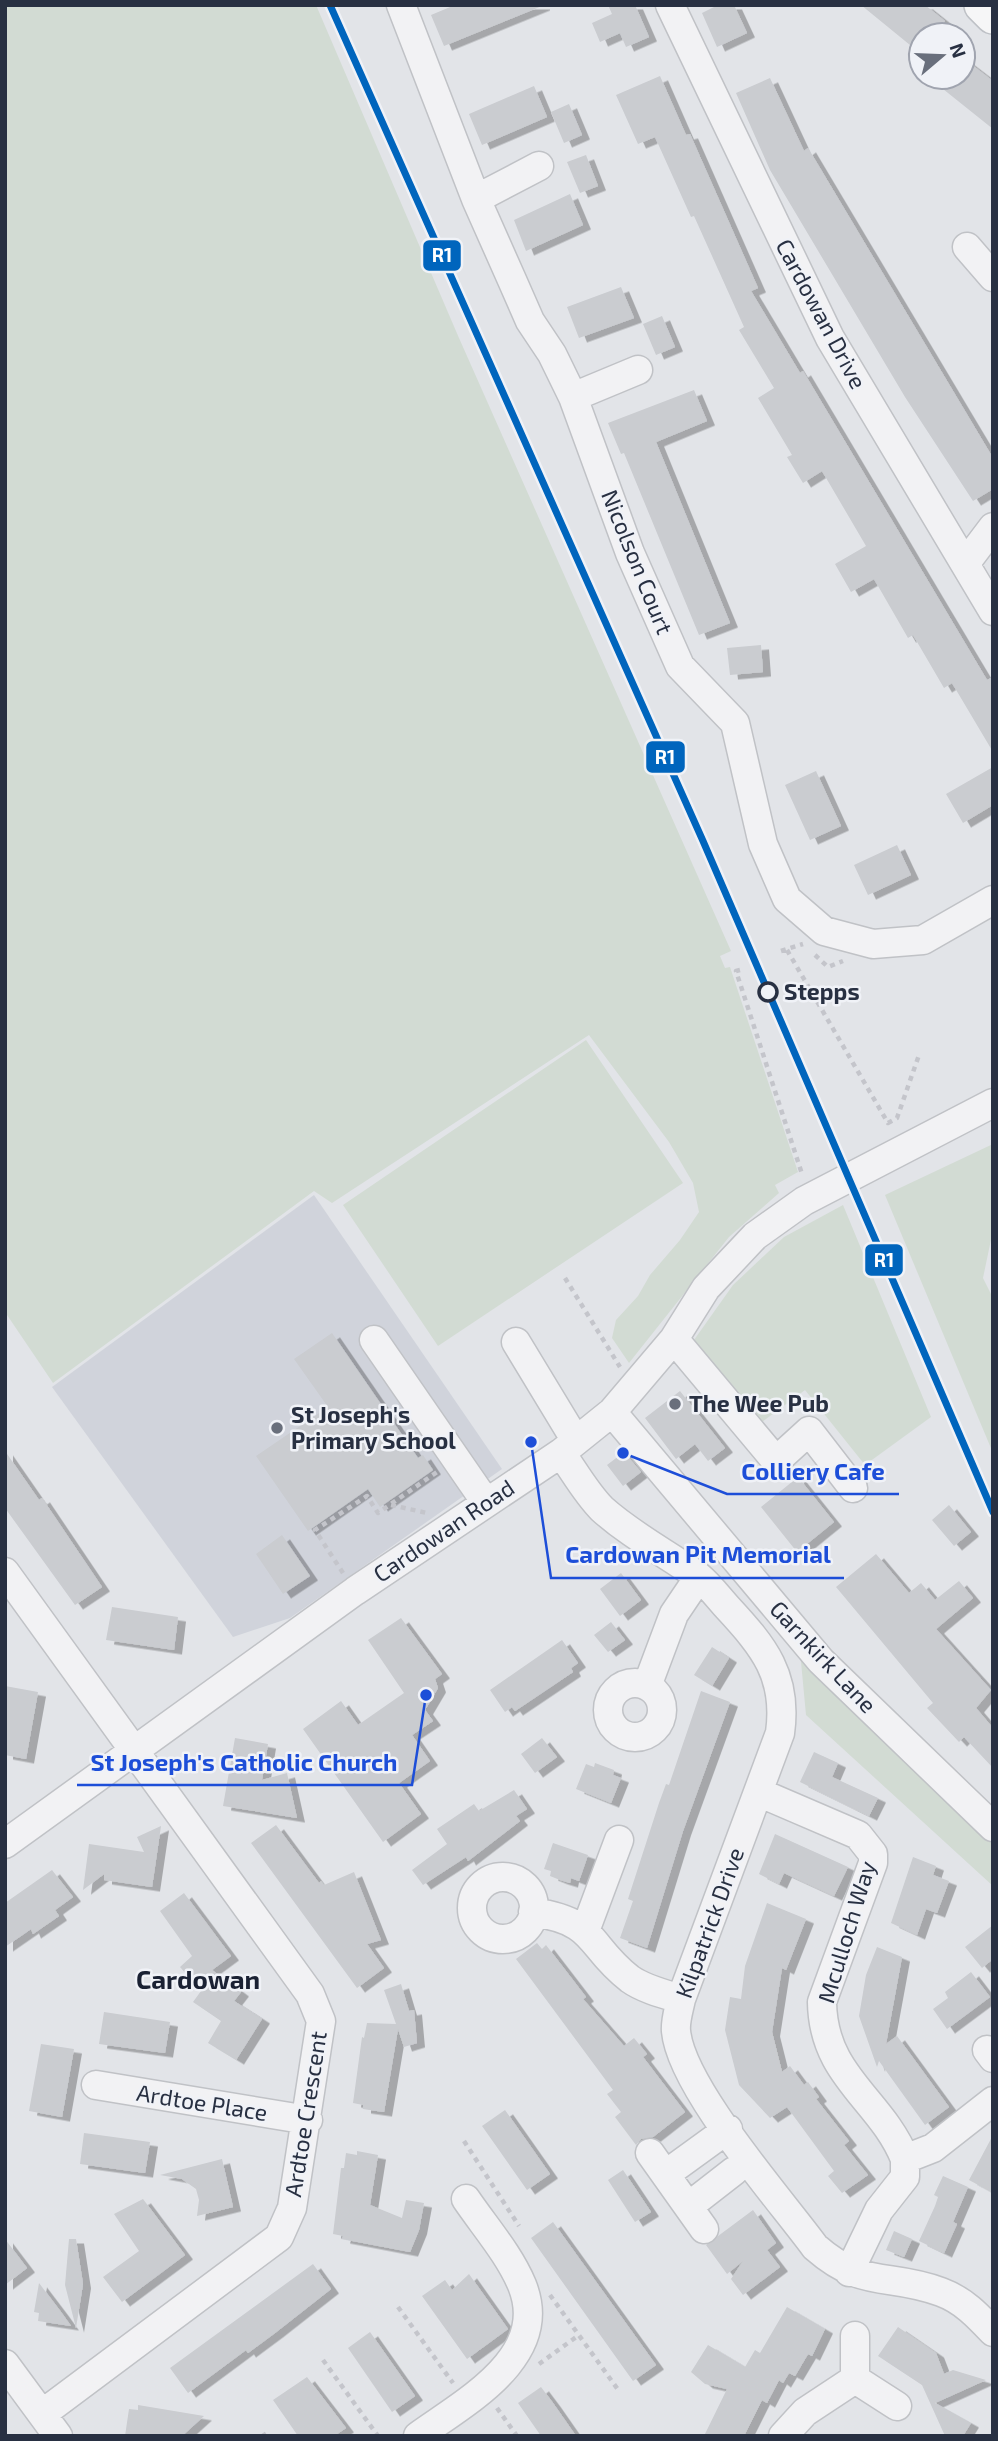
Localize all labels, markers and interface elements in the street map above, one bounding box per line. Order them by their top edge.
north arrow [907,21,977,91]
text: N [945,40,972,61]
street label: Cardowan Drive [771,234,873,393]
line badge: R1 [422,239,462,272]
text: R1 [432,243,452,266]
street label: Nicolson Court [596,485,680,638]
line badge: R1 [645,740,686,774]
text: R1 [655,745,675,768]
place label: Stepps [784,977,860,1005]
marker: Stepps [758,982,778,1002]
line badge: R1 [864,1243,904,1277]
text: R1 [874,1248,894,1271]
place label: The Wee Pub [689,1389,829,1417]
marker: The Wee Pub [667,1396,683,1412]
place label: St Joseph's Primary School [291,1400,456,1454]
marker: St Joseph's Primary School [269,1420,285,1436]
callout: Colliery Cafe [727,1449,899,1494]
text: Colliery Cafe [741,1456,885,1485]
street label: Cardowan Road [368,1473,519,1588]
callout: Cardowan Pit Memorial [551,1533,844,1578]
text: Cardowan Pit Memorial [565,1539,831,1568]
street label: Garnkirk Lane [765,1594,883,1718]
callout: St Joseph's Catholic Church [77,1740,412,1785]
text: St Joseph's Catholic Church [90,1747,398,1776]
street label: Kilpatrick Drive [669,1844,749,2002]
street label: Mculloch Way [811,1857,881,2006]
district label: Cardowan [136,1963,260,1994]
street label: Ardtoe Crescent [278,2029,332,2199]
street label: Ardtoe Place [135,2078,270,2126]

